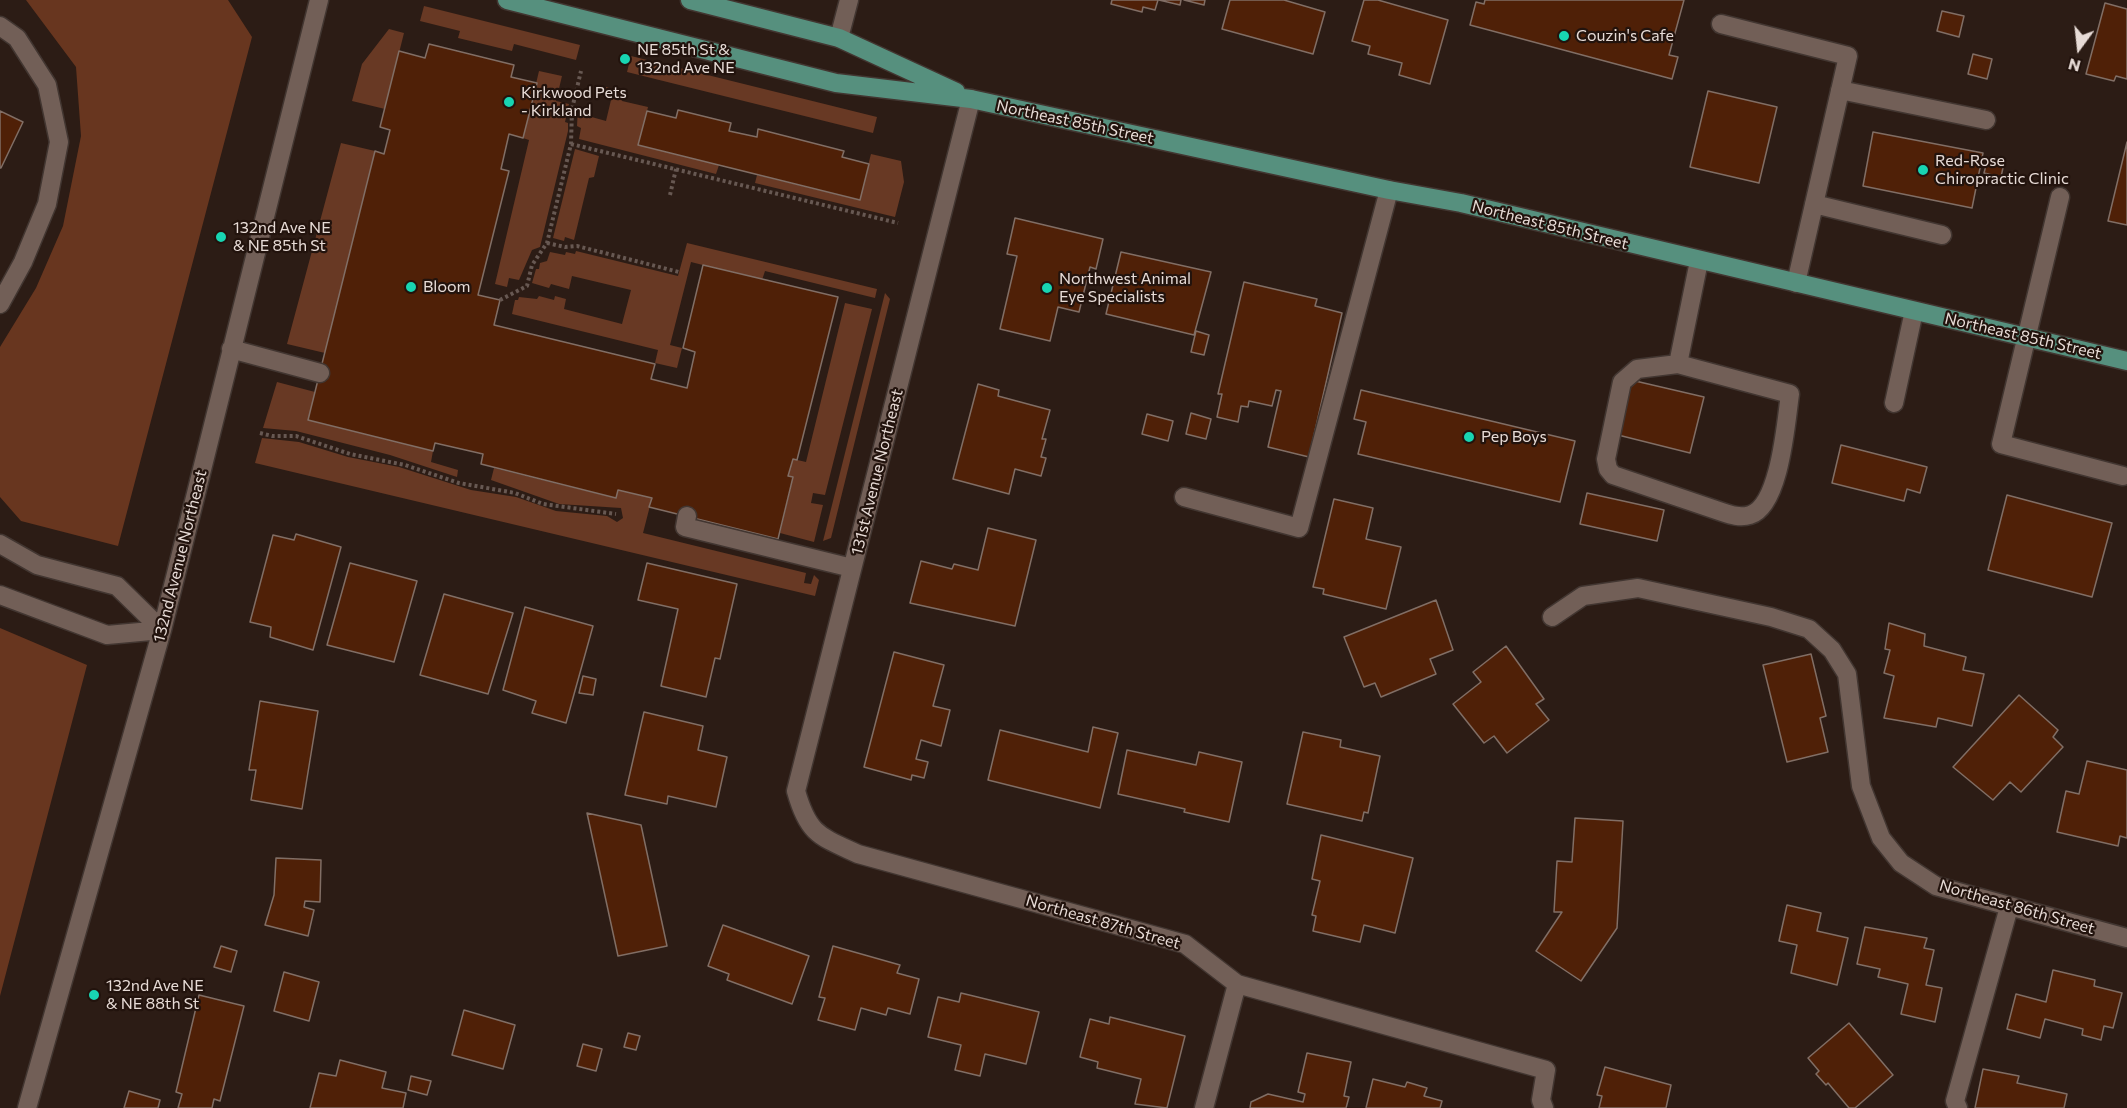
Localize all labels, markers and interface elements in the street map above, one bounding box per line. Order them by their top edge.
north arrow [2049,18,2109,78]
place label: Couzin's Cafe [1576,26,1674,46]
marker: Couzin's Cafe [1557,29,1571,43]
place label: NE 85th St & 132nd Ave NE [637,40,735,78]
marker: NE 85th St & 132nd Ave NE [618,52,632,66]
text: N [2066,55,2082,77]
place label: Kirkwood Pets - Kirkland [521,83,627,121]
marker: Kirkwood Pets - Kirkland [502,95,516,109]
street label: Northeast 85th Street [995,96,1155,148]
place label: Red-Rose Chiropractic Clinic [1935,151,2069,189]
marker: Red-Rose Chiropractic Clinic [1916,163,1930,177]
street label: Northeast 85th Street [1470,196,1630,254]
place label: 132nd Ave NE & NE 85th St [233,218,331,256]
marker: 132nd Ave NE & NE 85th St [214,230,228,244]
place label: Northwest Animal Eye Specialists [1059,269,1191,307]
place label: Bloom [423,277,470,297]
marker: Bloom [404,280,418,294]
marker: Northwest Animal Eye Specialists [1040,281,1054,295]
street label: Northeast 85th Street [1943,309,2103,363]
street label: 131st Avenue Northeast [847,387,907,557]
place label: Pep Boys [1481,427,1547,447]
marker: Pep Boys [1462,430,1476,444]
street label: 132nd Avenue Northeast [149,468,211,644]
street label: Northeast 86th Street [1937,876,2097,938]
street label: Northeast 87th Street [1024,891,1182,953]
place label: 132nd Ave NE & NE 88th St [106,976,204,1014]
marker: 132nd Ave NE & NE 88th St [87,988,101,1002]

